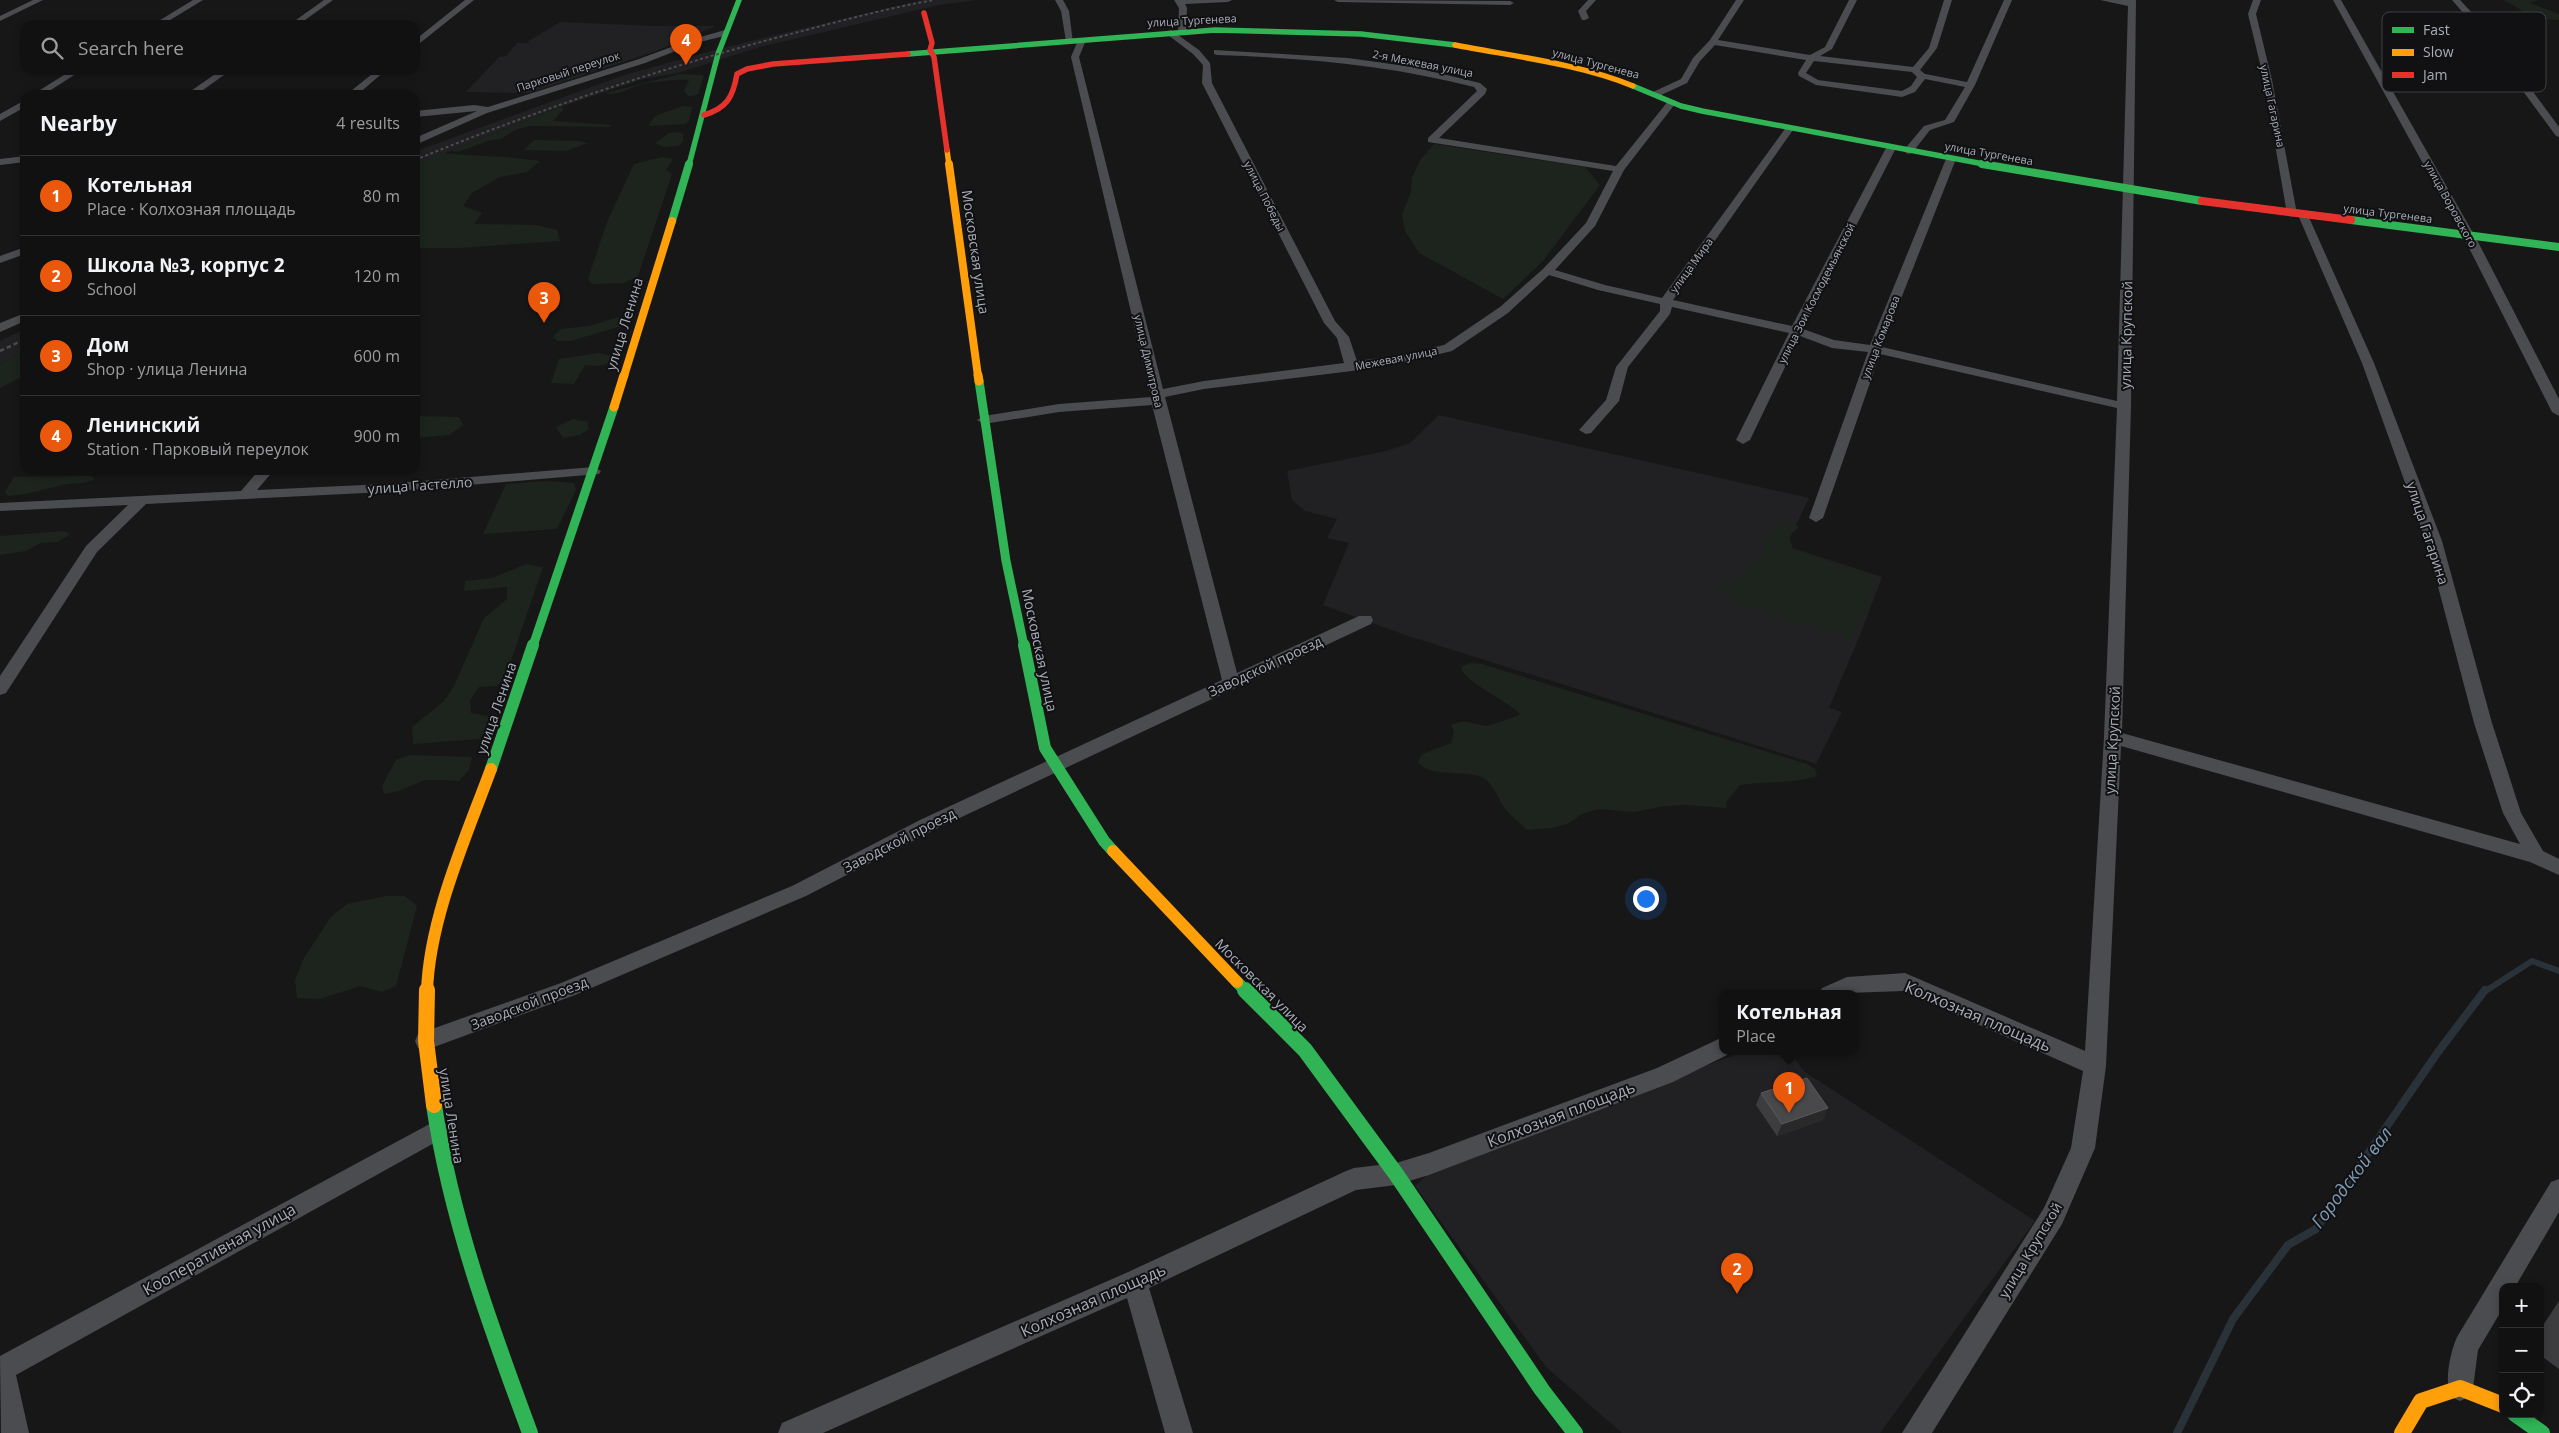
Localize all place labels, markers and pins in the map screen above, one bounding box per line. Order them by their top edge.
pin: 4 [670,24,702,65]
pin: 3 [528,282,560,323]
pin: 1 [1773,1072,1805,1113]
pin: 2 [1721,1253,1753,1294]

